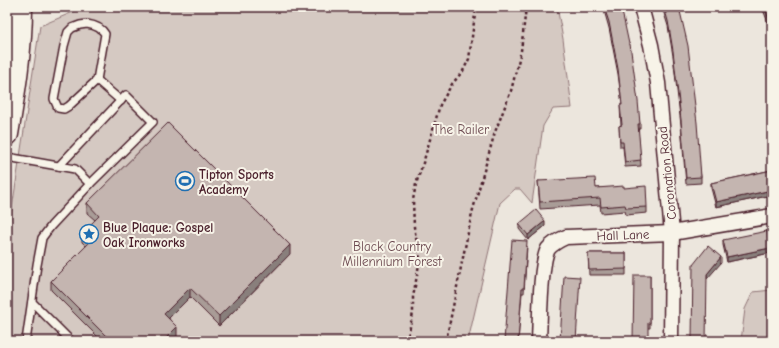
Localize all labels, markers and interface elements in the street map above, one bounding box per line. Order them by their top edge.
park label: The Railer [433,122,490,137]
street label: Coronation Road [655,126,679,220]
place label: Tipton Sports Academy [199,167,274,197]
sports icon: Tipton Sports Academy [174,170,196,192]
place label: Blue Plaque: Gospel Oak Ironworks [103,220,213,250]
place icon: Blue Plaque: Gospel Oak Ironworks [78,223,100,245]
street label: Hall Lane [596,227,650,243]
park label: Black Country Millennium Forest [342,239,443,269]

